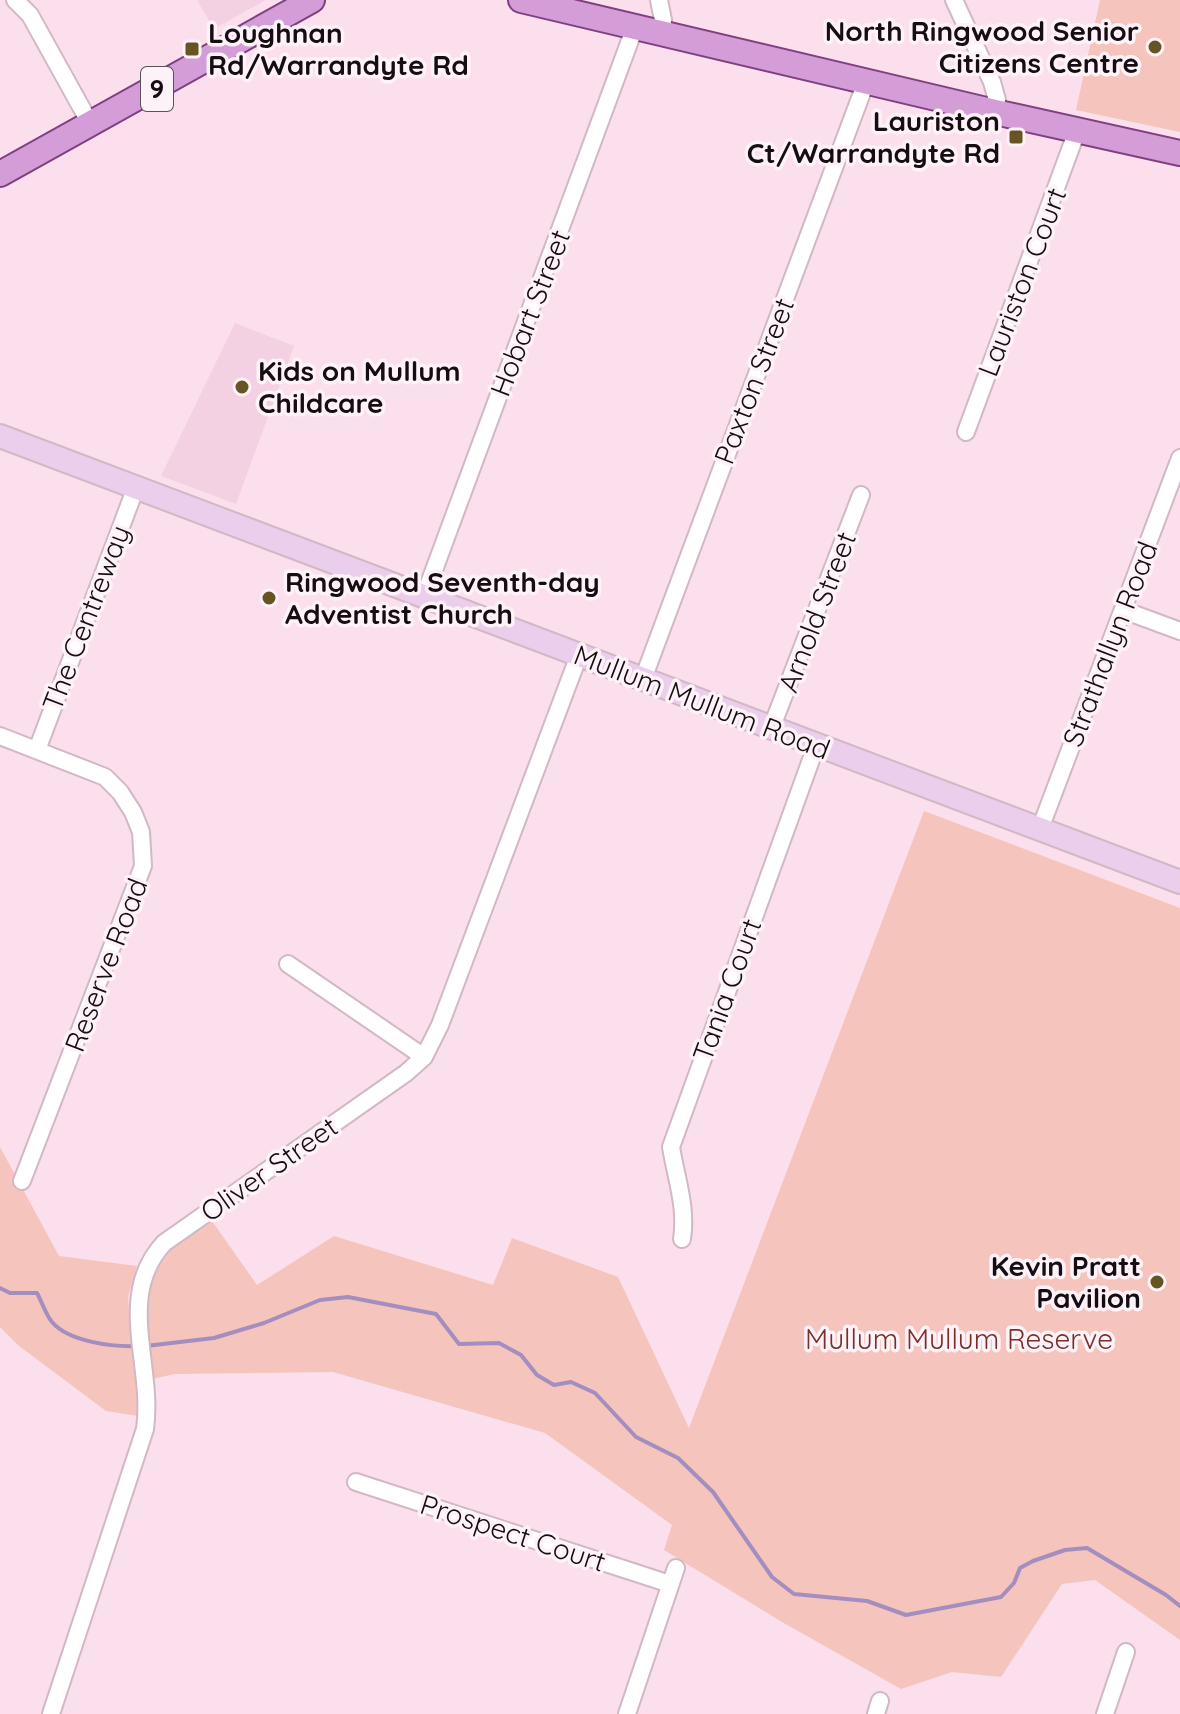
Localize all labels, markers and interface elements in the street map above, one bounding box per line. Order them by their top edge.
place label: North Ringwood Senior Citizens Centre [825,13,1139,80]
place label: Loughnan Rd/Warrandyte Rd [208,15,469,82]
marker: North Ringwood Senior Citizens Centre [1146,38,1164,56]
marker: Loughnan Rd/Warrandyte Rd [183,40,201,58]
road number: 9 [141,67,173,111]
place label: Lauriston Ct/Warrandyte Rd [747,103,1000,170]
marker: Lauriston Ct/Warrandyte Rd [1007,128,1025,146]
street label: Lauriston Court [970,183,1074,381]
street label: Hobart Street [482,225,577,401]
street label: Paxton Street [706,293,801,469]
place label: Kids on Mullum Childcare [258,353,460,420]
marker: Kids on Mullum Childcare [233,378,251,396]
street label: The Centreway [34,520,137,716]
street label: Arnold Street [770,527,863,697]
street label: Strathallyn Road [1054,536,1165,751]
place label: Ringwood Seventh-day Adventist Church [285,564,600,631]
marker: Ringwood Seventh-day Adventist Church [260,589,278,607]
street label: Mullum Mullum Road [569,637,835,766]
street label: Reserve Road [56,873,155,1057]
street label: Tania Court [685,914,769,1066]
street label: Oliver Street [193,1109,344,1229]
place label: Kevin Pratt Pavilion [991,1248,1141,1315]
marker: Kevin Pratt Pavilion [1148,1273,1166,1291]
park label: Mullum Mullum Reserve [805,1321,1113,1356]
street label: Prospect Court [416,1486,610,1579]

